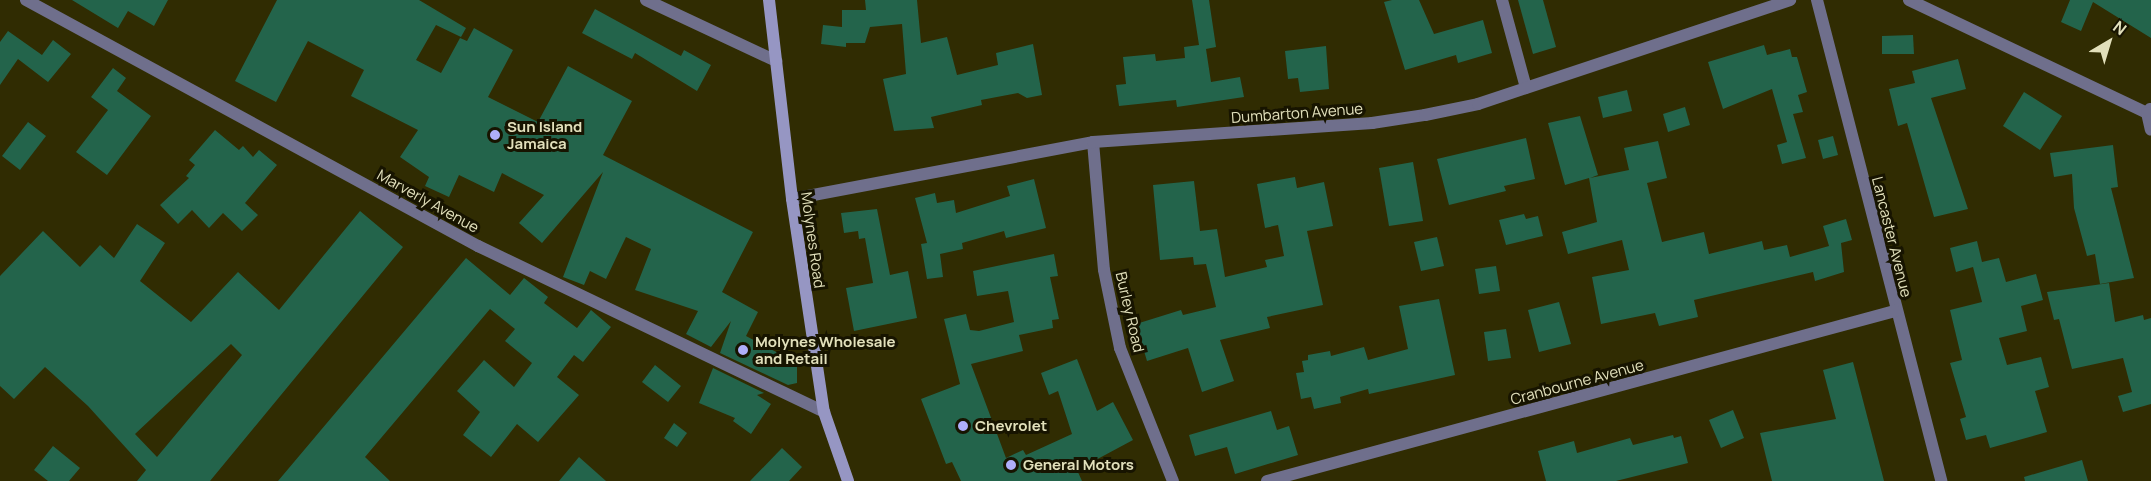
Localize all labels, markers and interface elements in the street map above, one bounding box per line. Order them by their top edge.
north arrow [2079,12,2139,72]
text: N [2109,16,2131,40]
street label: Dumbarton Avenue [1230,99,1364,127]
place label: Sun Island Jamaica [507,117,582,152]
marker: Sun Island Jamaica [488,128,502,142]
street label: Marverly Avenue [374,166,482,236]
street label: Lancaster Avenue [1868,175,1916,299]
street label: Molynes Road [797,191,829,289]
street label: Burley Road [1112,270,1148,354]
place label: Molynes Wholesale and Retail [755,332,896,367]
marker: Molynes Wholesale and Retail [736,343,750,357]
street label: Cranbourne Avenue [1508,356,1646,408]
place label: Chevrolet [975,417,1047,435]
marker: Chevrolet [956,419,970,433]
place label: General Motors [1023,456,1134,474]
marker: General Motors [1004,458,1018,472]

